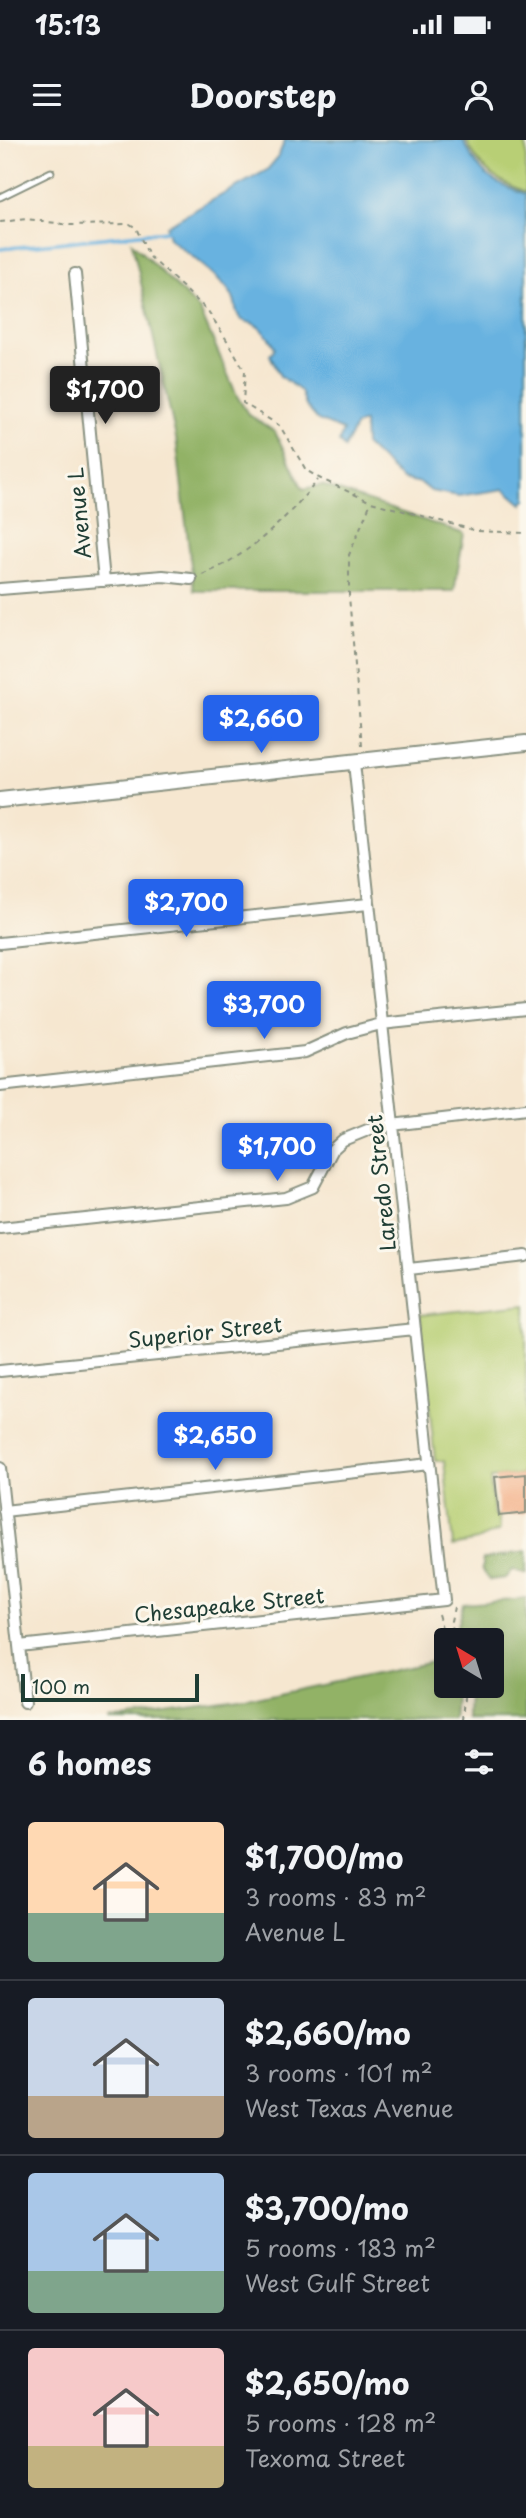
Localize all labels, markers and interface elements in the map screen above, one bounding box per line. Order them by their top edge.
text: 15:13 [35,5,101,44]
text: Doorstep [190,71,336,119]
icon: menu [28,76,66,114]
icon: person [460,76,498,114]
pin: $1,700 [48,366,162,426]
text: $1,700 [66,371,144,406]
street label: Avenue L [58,466,98,560]
pin: $2,660 [204,696,318,755]
text: $2,660 [219,700,303,735]
pin: $2,700 [129,880,243,939]
text: $2,700 [144,884,228,919]
pin: $3,700 [207,982,321,1041]
text: $3,700 [223,986,305,1021]
street label: Laredo Street [357,1113,403,1253]
pin: $1,700 [220,1124,334,1183]
text: $1,700 [238,1128,316,1163]
street label: Superior Street [127,1307,283,1355]
pin: $2,650 [158,1412,272,1472]
text: $2,650 [174,1417,256,1452]
street label: Chesapeake Street [132,1578,326,1630]
north arrow [434,1628,504,1698]
map controls [434,1628,504,1698]
scale bar [21,1671,200,1703]
text: 100 m [32,1672,90,1700]
text: 6 homes [28,1740,151,1785]
icon: filters [460,1743,498,1781]
text: $1,700/mo [245,1834,403,1879]
icon: home [84,1850,168,1934]
text: 3 rooms · 83 m² [245,1879,427,1914]
text: Avenue L [245,1914,345,1949]
text: $2,660/mo [245,2010,411,2055]
icon: home [84,2026,168,2110]
text: 3 rooms · 101 m² [245,2055,433,2090]
text: West Texas Avenue [245,2090,453,2125]
text: $3,700/mo [245,2185,409,2230]
icon: home [84,2201,168,2285]
text: 5 rooms · 183 m² [245,2230,436,2265]
text: West Gulf Street [245,2265,430,2300]
text: $2,650/mo [245,2360,409,2405]
icon: home [84,2376,168,2460]
text: 5 rooms · 128 m² [245,2405,436,2440]
text: Texoma Street [245,2440,405,2475]

